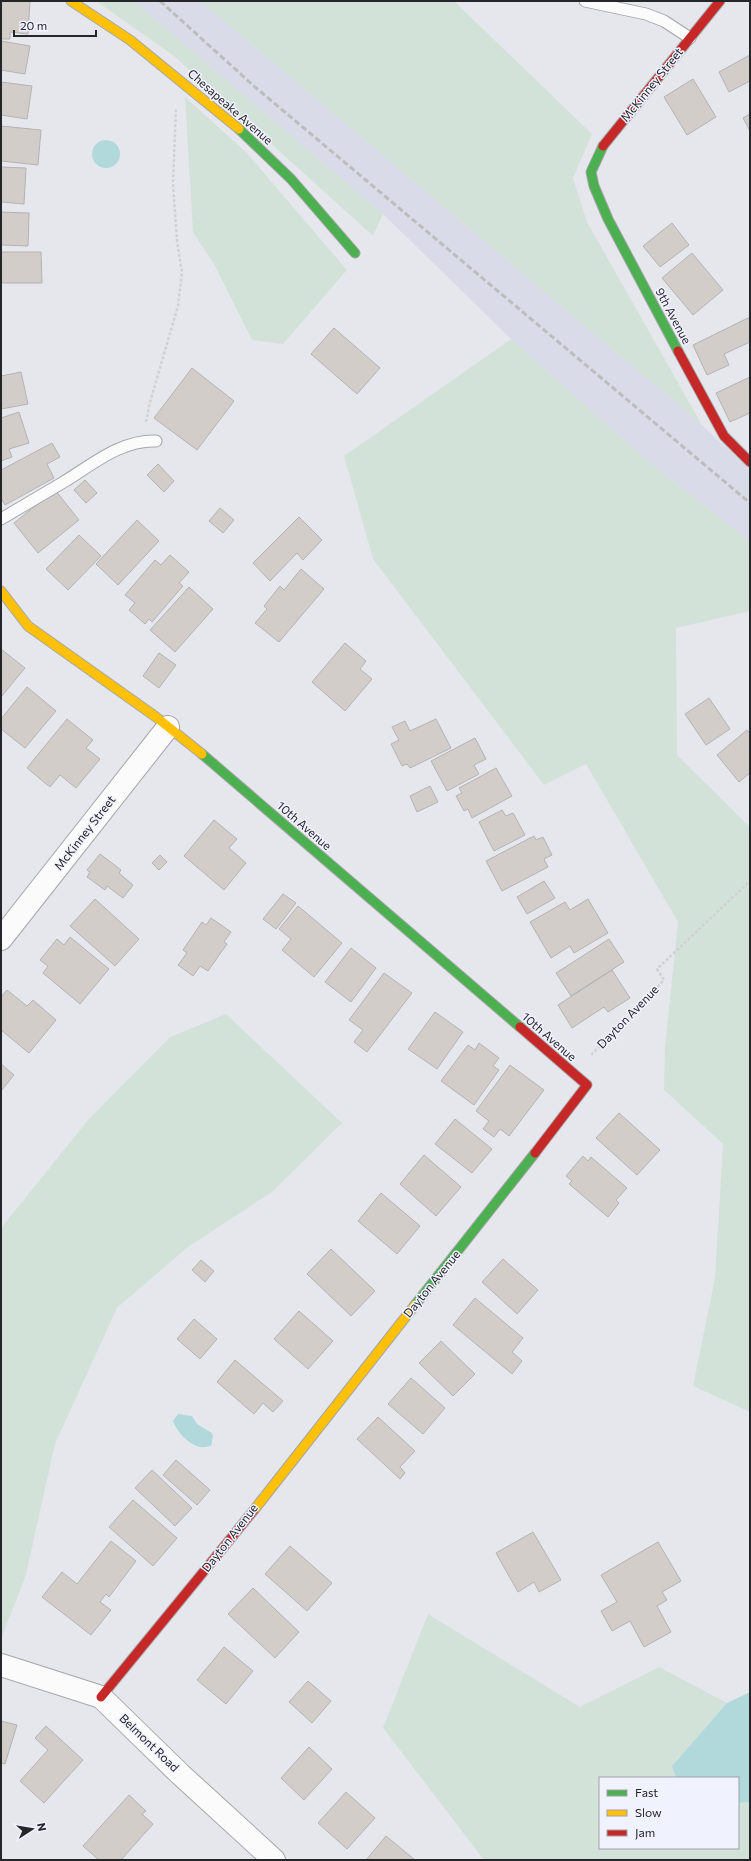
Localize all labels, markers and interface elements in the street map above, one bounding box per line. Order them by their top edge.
scale bar [14,12,96,38]
text: 20 m [20,18,47,32]
street label: McKinney Street [617,45,685,124]
street label: Chesapeake Avenue [185,66,276,147]
street label: 9th Avenue [653,285,694,346]
street label: McKinney Street [51,792,118,873]
street label: 10th Avenue [275,798,335,853]
street label: Dayton Avenue [594,982,661,1051]
street label: 10th Avenue [520,1009,580,1064]
street label: Dayton Avenue [400,1247,463,1320]
street label: Dayton Avenue [198,1501,260,1574]
street label: Belmont Road [117,1711,182,1774]
legend [599,1777,739,1849]
text: Fast [635,1785,658,1799]
text: Slow [635,1805,662,1819]
north arrow [12,1809,52,1849]
text: N [35,1821,49,1832]
text: Jam [635,1825,655,1840]

